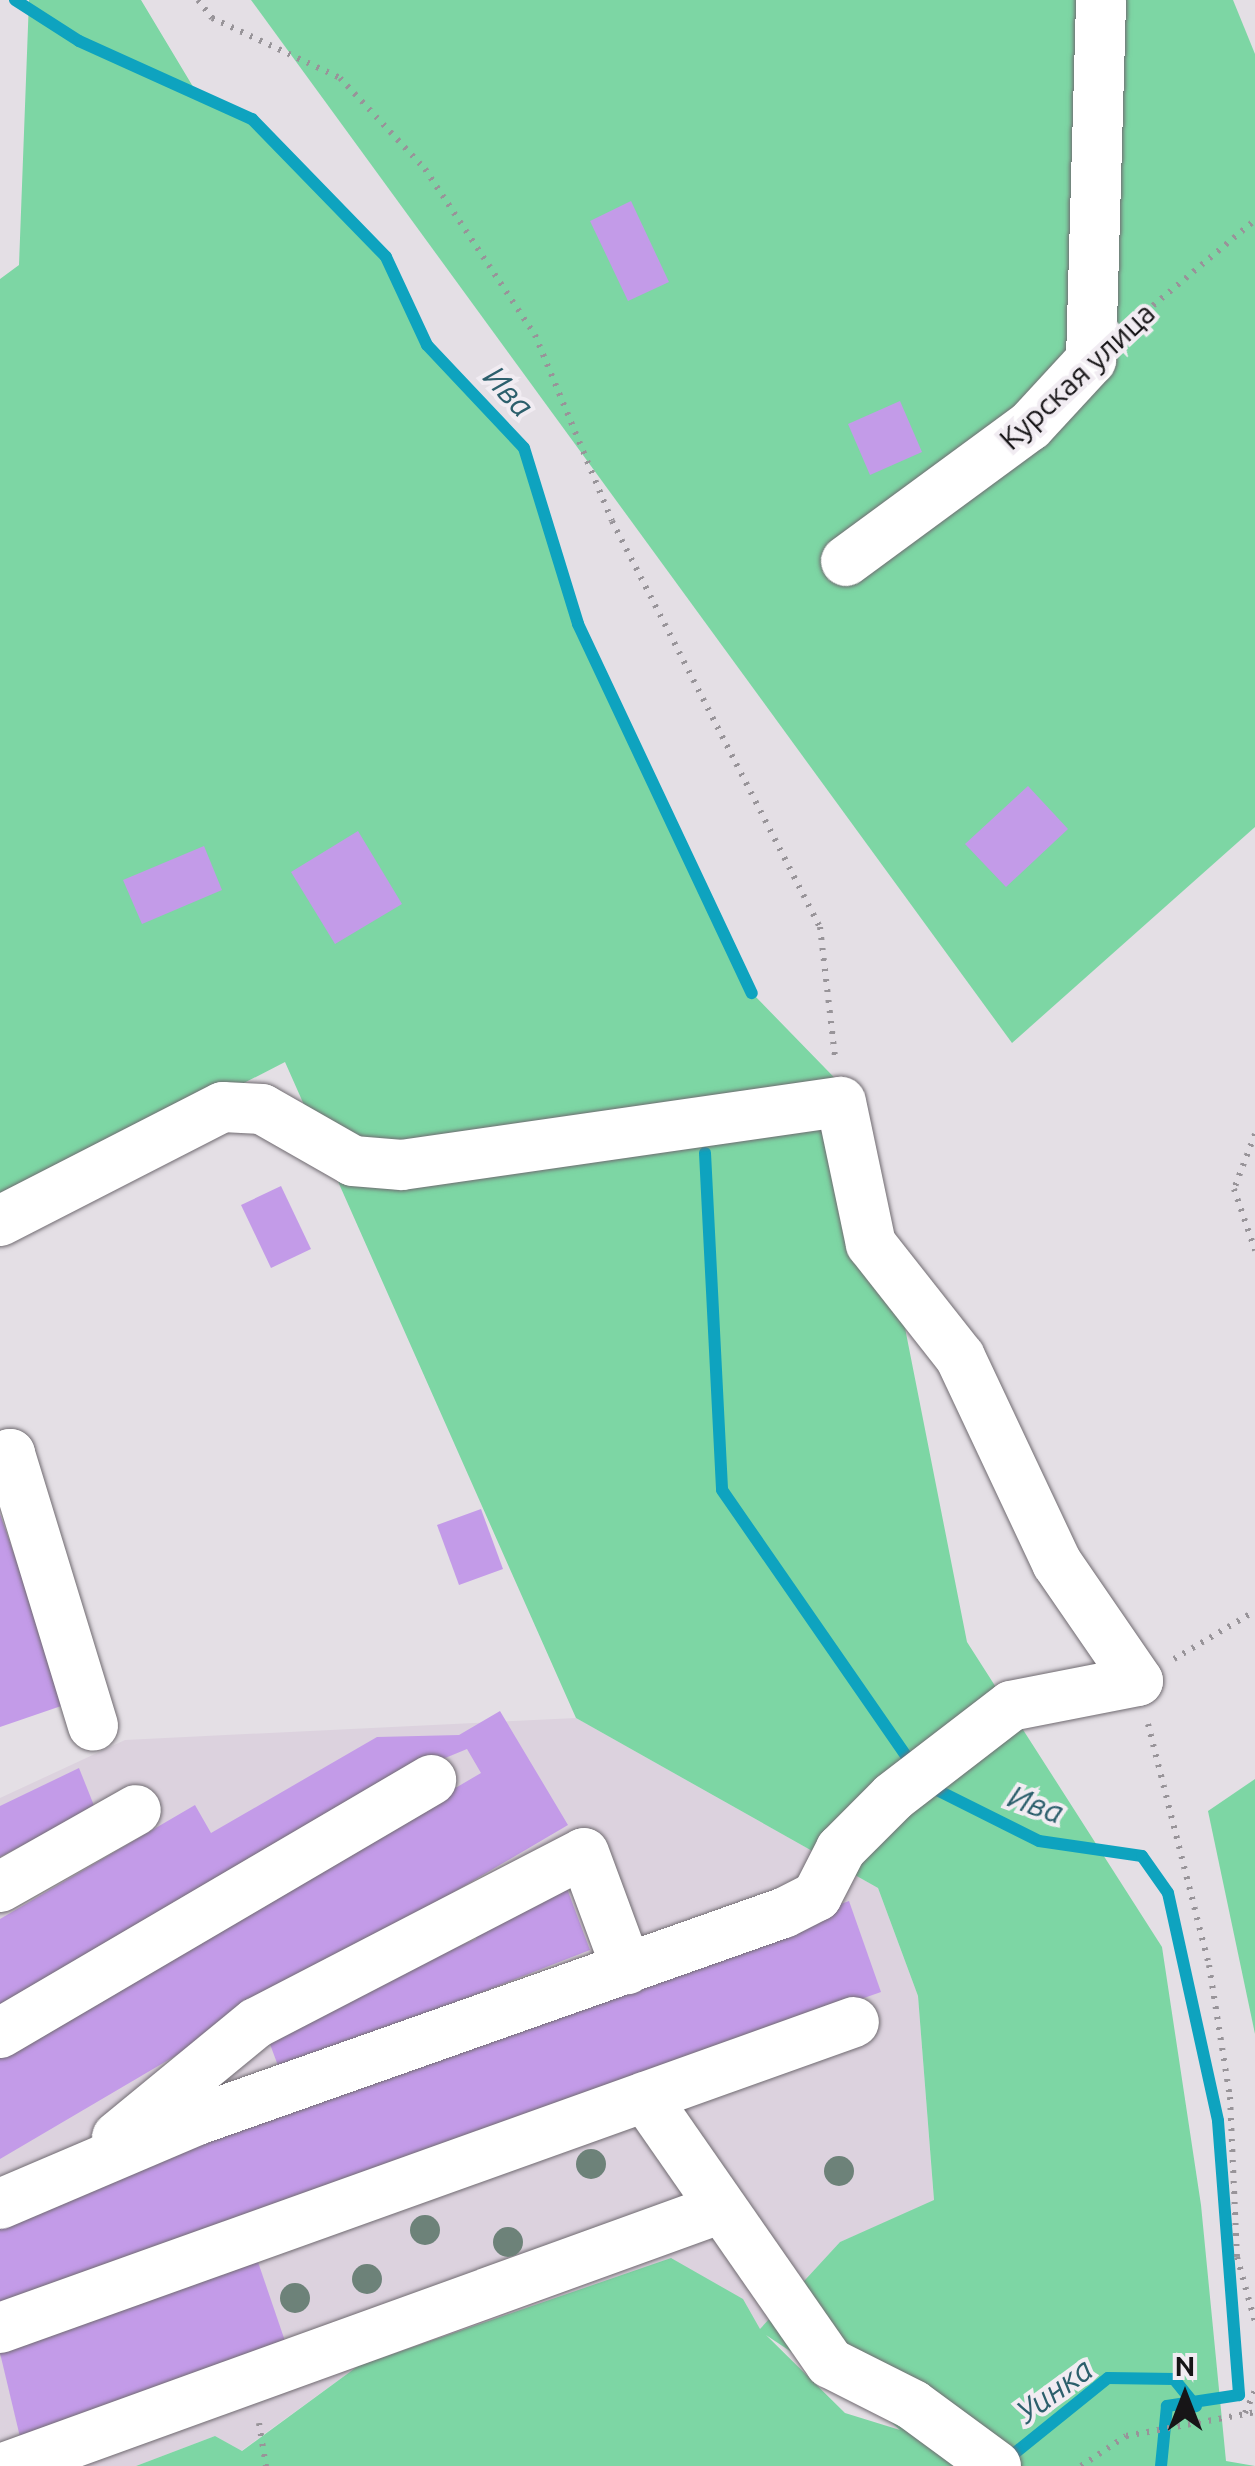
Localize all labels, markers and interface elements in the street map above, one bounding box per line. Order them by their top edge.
street label: Курская улица [992,295,1162,457]
water label: Ива [476,357,542,425]
water label: Ива [1003,1776,1069,1832]
north arrow [1135,2346,1235,2446]
water label: Уинка [1008,2349,1100,2431]
text: N [1175,2350,1195,2381]

